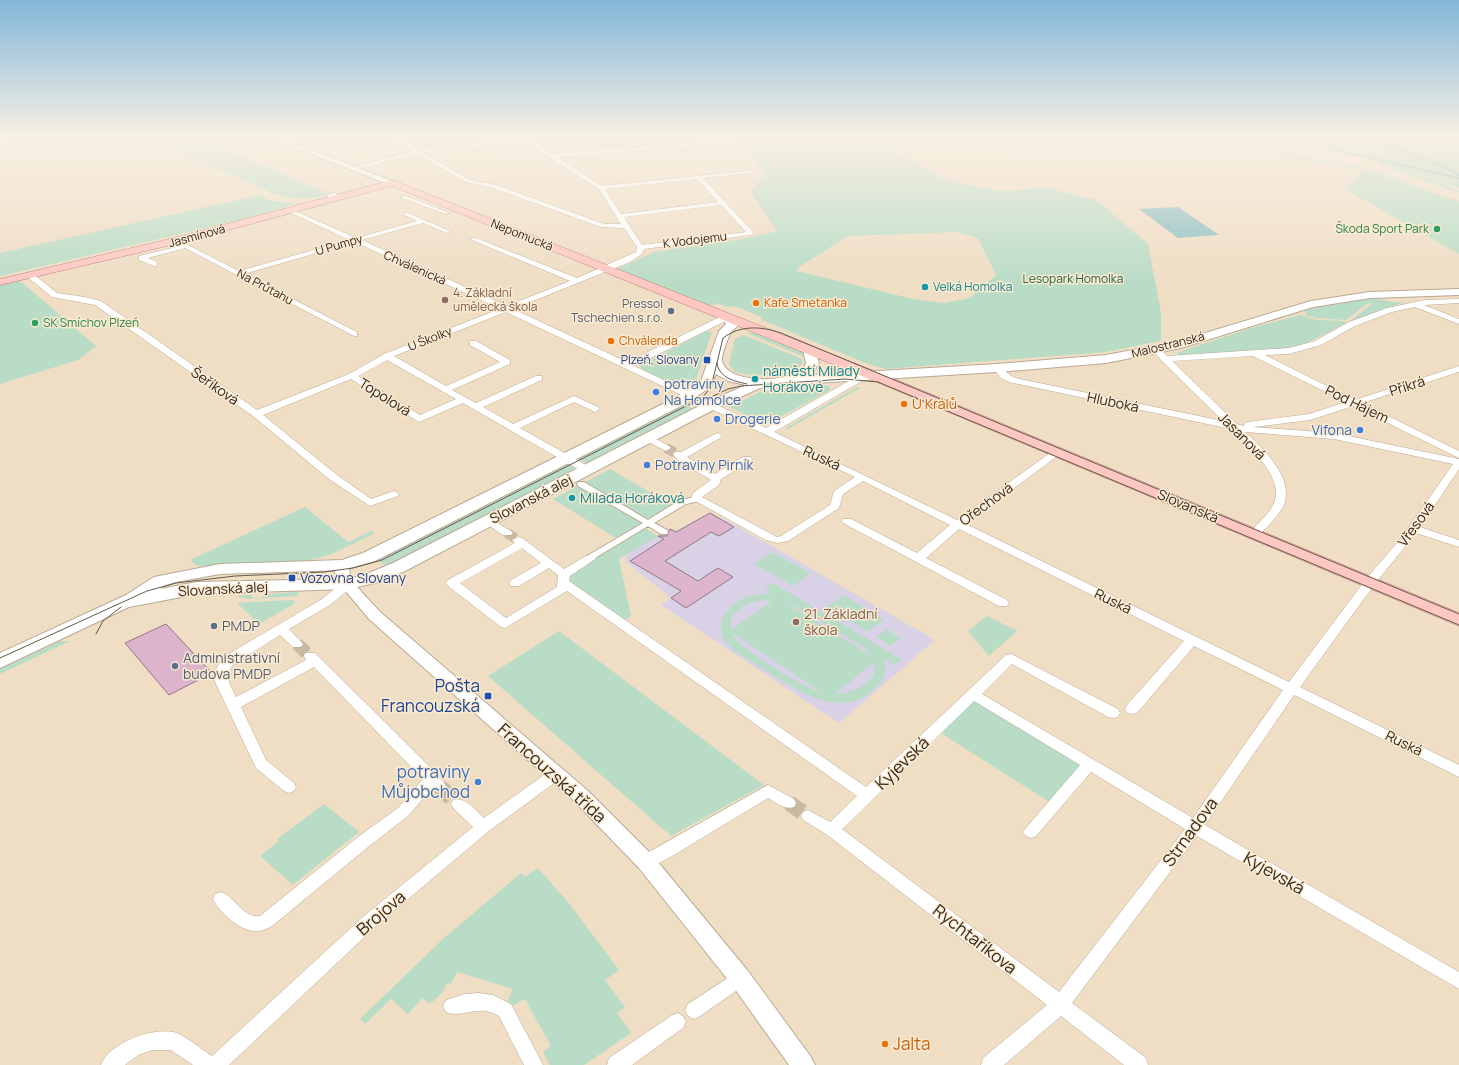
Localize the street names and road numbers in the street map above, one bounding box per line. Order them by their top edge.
street label: Nepomucká [488,214,556,255]
street label: Jasmínová [167,220,227,251]
street label: K Vodojemu [662,227,728,252]
street label: U Pumpy [313,229,365,259]
street label: Chválenická [381,246,449,289]
street label: Na Průtahu [234,265,296,309]
street label: U Školky [405,322,455,355]
street label: Malostranská [1130,327,1206,362]
street label: Šeříková [188,362,243,409]
street label: Příkrá [1387,371,1427,400]
street label: Topolová [356,373,415,420]
street label: Pod Hájem [1322,380,1392,427]
street label: Hluboká [1085,387,1141,416]
street label: Jasanová [1214,408,1270,464]
street label: Ruská [800,441,844,474]
street label: Slovanská alej [486,470,575,528]
street label: Ořechová [955,478,1016,529]
street label: Slovanská [1155,484,1222,527]
street label: Vřesová [1393,497,1438,550]
street label: Slovanská alej [177,577,269,600]
street label: Ruská [1091,583,1135,618]
street label: Francouzská třída [493,718,612,828]
street label: Ruská [1382,725,1426,760]
street label: Kyjevská [869,731,934,794]
street label: Strnadova [1157,792,1223,871]
street label: Kyjevská [1239,846,1309,899]
street label: Brojova [351,885,410,940]
street label: Rychtaříkova [929,899,1022,979]

